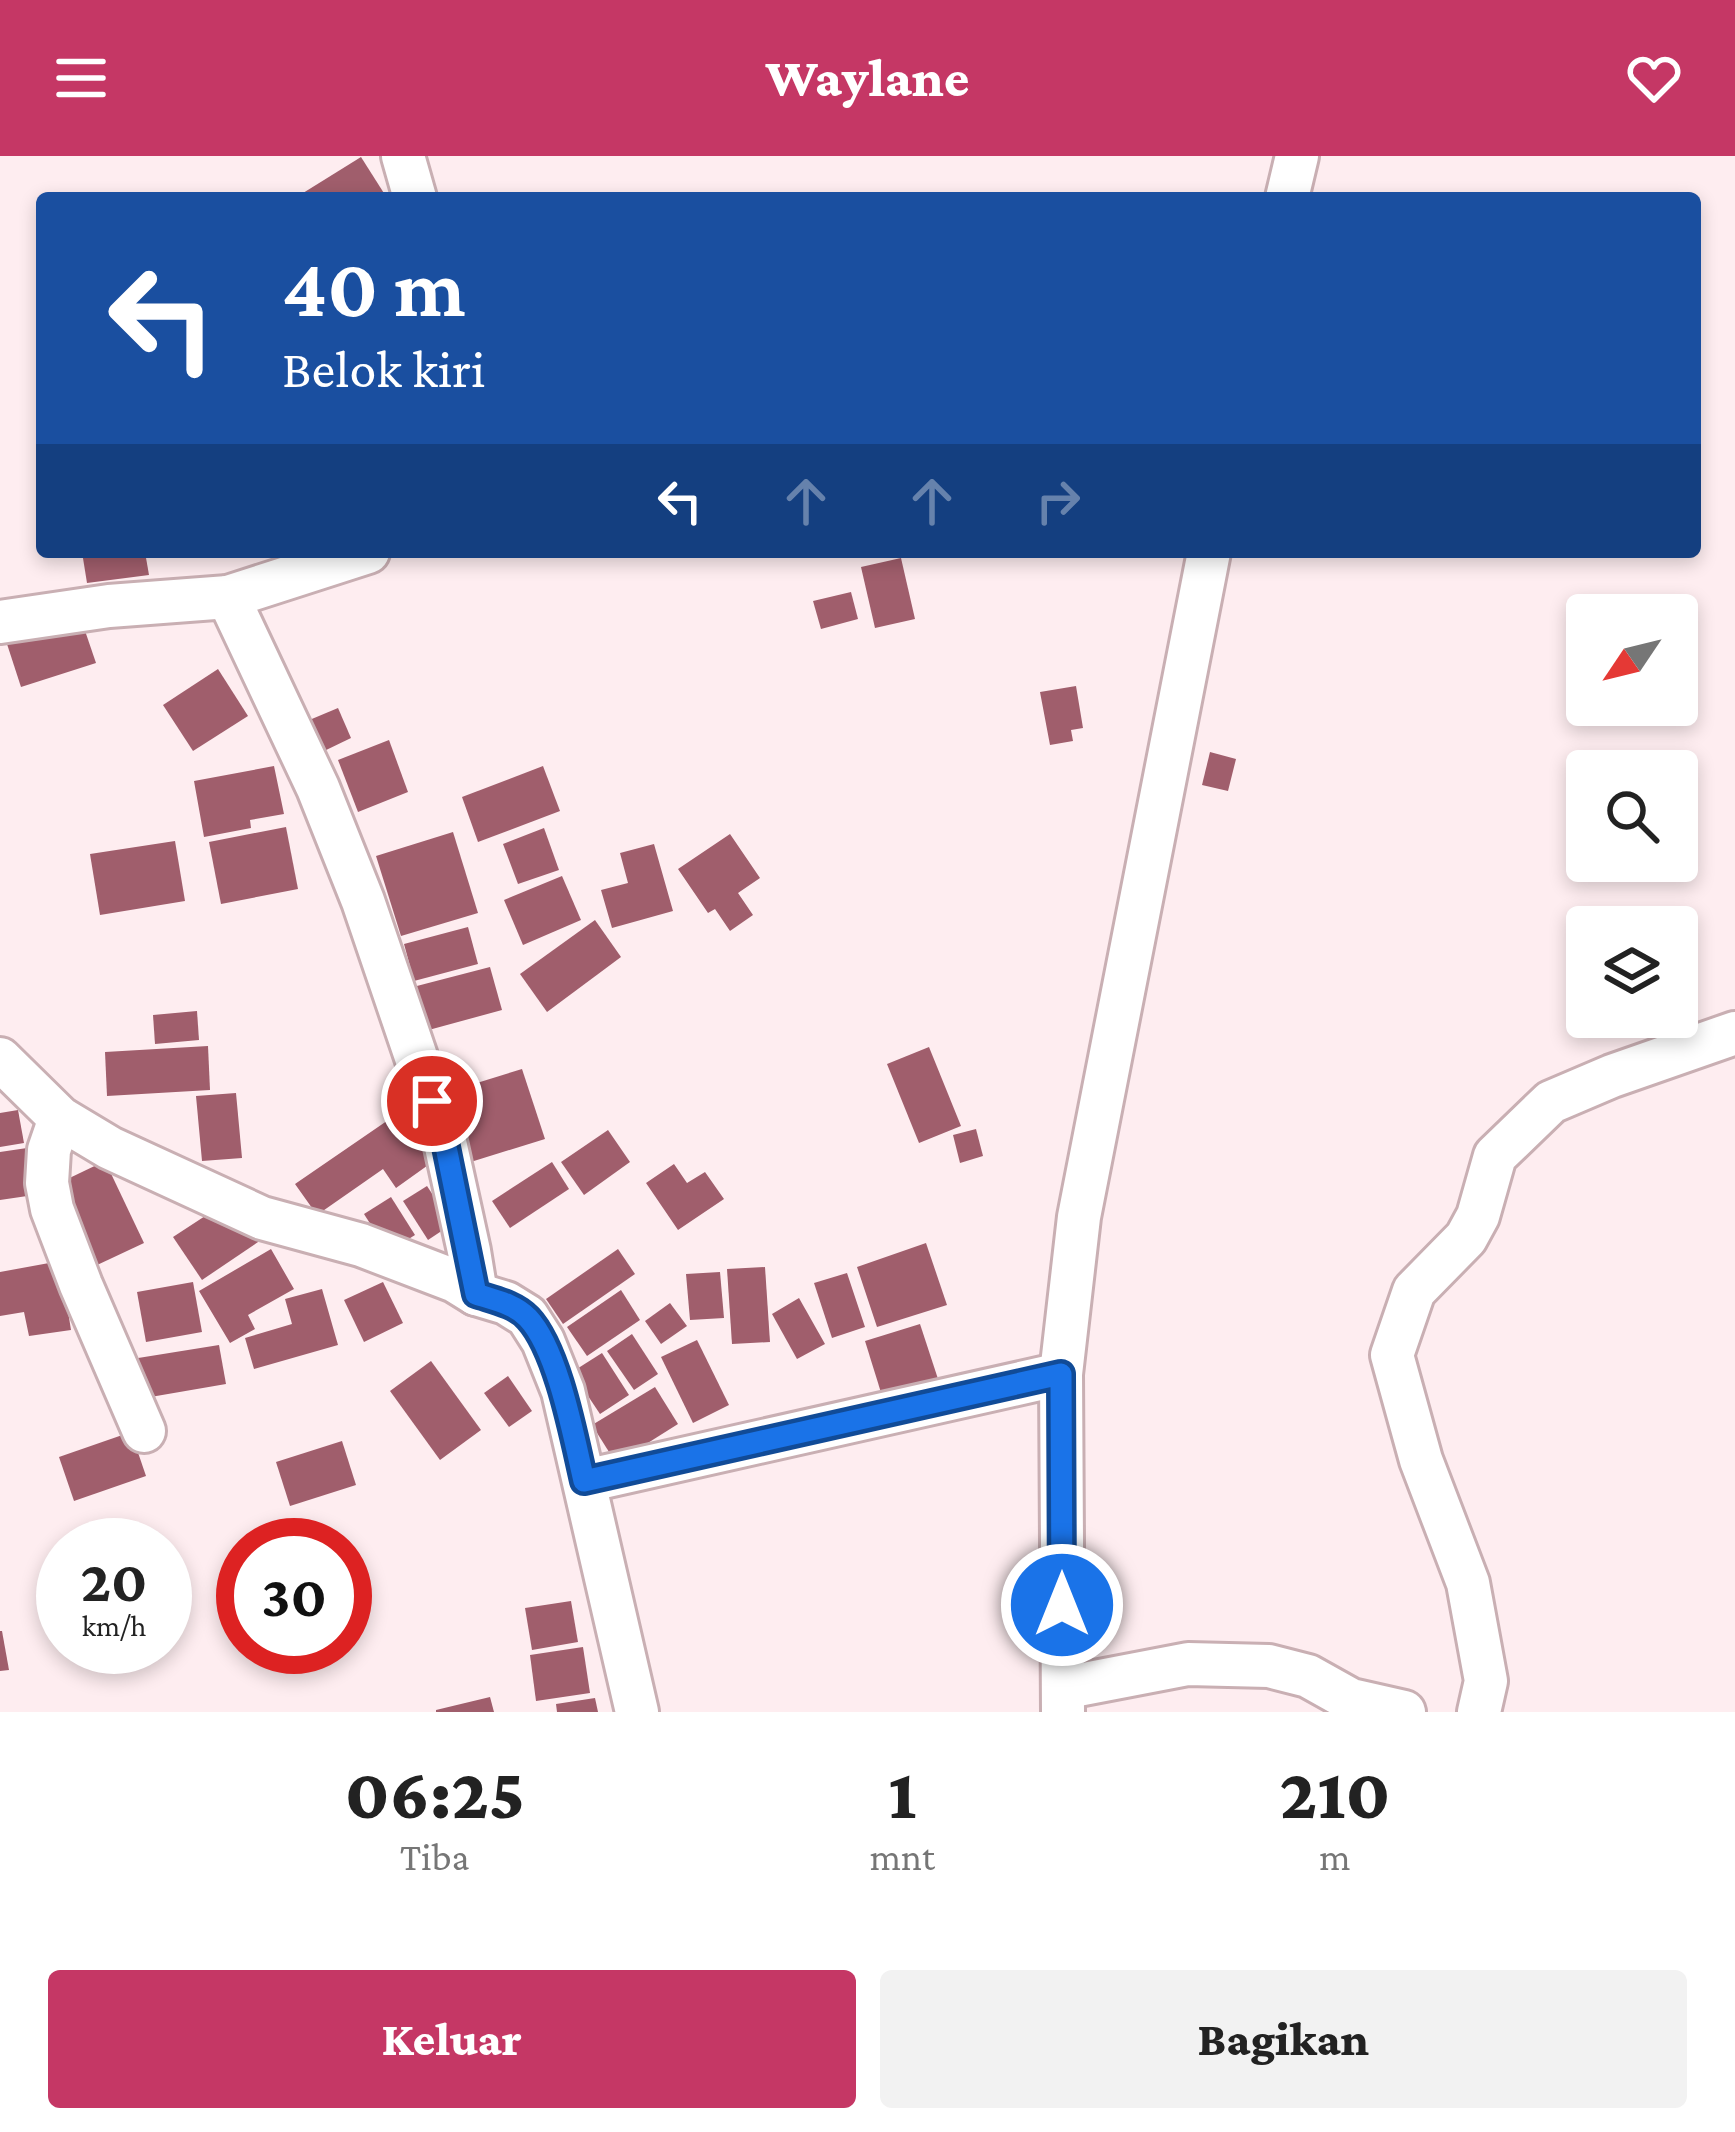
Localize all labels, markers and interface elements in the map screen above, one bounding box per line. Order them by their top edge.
icon: menu [48,45,114,111]
icon: heart [1621,45,1687,111]
text: Waylane [766,48,969,108]
icon: left [84,240,240,396]
text: 40 m [282,241,466,334]
text: Belok kiri [282,339,485,399]
icon: left [647,468,713,534]
icon: ahead [773,468,839,534]
icon: ahead [899,468,965,534]
icon: right [1025,468,1091,534]
north arrow [1566,594,1698,726]
map controls [1566,594,1698,1038]
button: search [1566,750,1698,882]
button: layers [1566,906,1698,1038]
pin [381,1050,483,1152]
icon: arrive [399,1068,465,1134]
speed limit sign: 30 [216,1518,372,1674]
position arrow [999,1542,1125,1668]
text: 20 [80,1547,148,1614]
text: km/h [82,1609,146,1642]
text: 06:25 [345,1753,525,1833]
text: 1 [888,1753,916,1833]
text: 210 [1280,1753,1390,1833]
text: Tiba [400,1835,470,1878]
text: mnt [870,1835,935,1878]
text: m [1319,1835,1351,1878]
button: Keluar [48,1970,856,2108]
button: Bagikan [880,1970,1687,2108]

